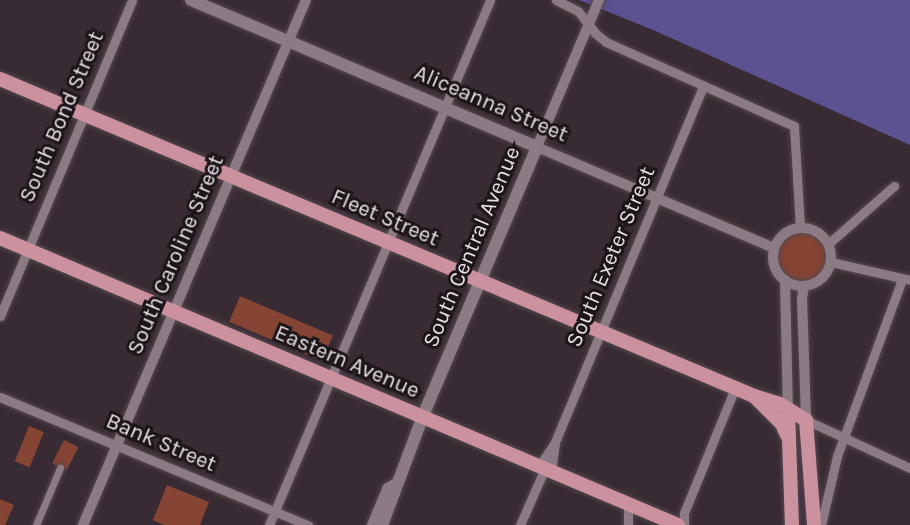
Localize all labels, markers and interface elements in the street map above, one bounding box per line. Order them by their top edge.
street label: South Bond Street [14,28,110,206]
street label: Aliceanna Street [410,60,572,148]
street label: South Central Avenue [418,143,526,351]
street label: South Caroline Street [122,151,230,359]
street label: South Exeter Street [561,163,661,351]
street label: Fleet Street [327,184,443,252]
street label: Eastern Avenue [271,320,423,404]
street label: Bank Street [102,408,220,478]

